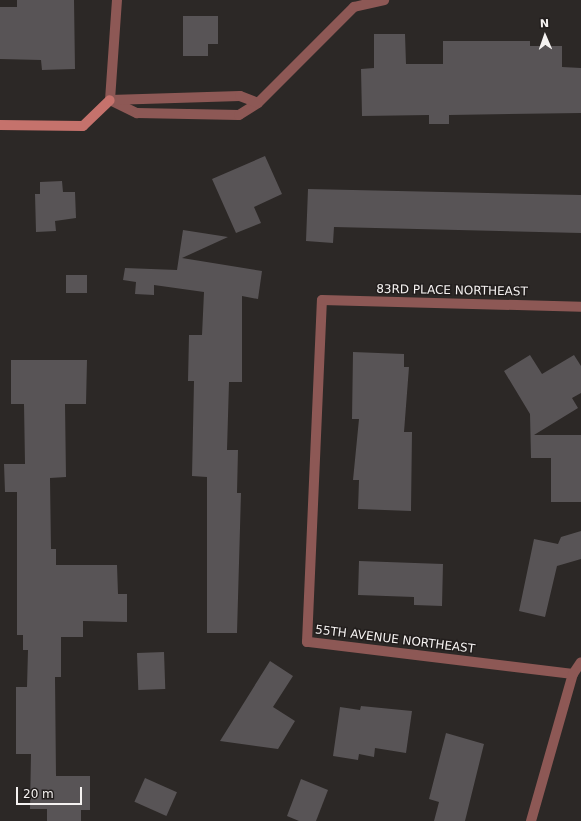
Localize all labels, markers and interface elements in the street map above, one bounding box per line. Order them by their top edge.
north arrow [525,16,565,56]
text: N [540,17,549,30]
street label: 83RD PLACE NORTHEAST [376,282,528,300]
street label: 55TH AVENUE NORTHEAST [314,623,476,657]
scale bar [18,779,84,805]
text: 20 m [23,787,54,801]

